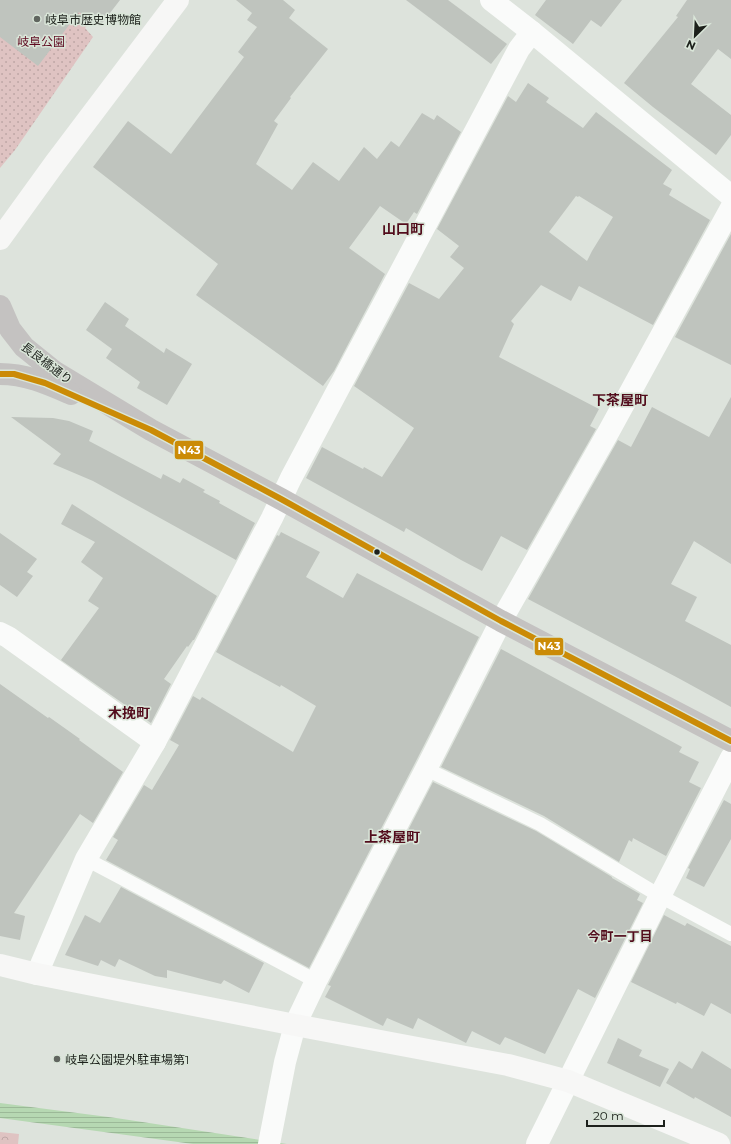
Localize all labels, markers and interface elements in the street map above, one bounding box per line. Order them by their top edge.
place label: 岐阜市歴史博物館 [45,12,141,27]
marker: 岐阜市歴史博物館 [32,14,42,24]
north arrow [675,16,715,56]
park label: 岐阜公園 [17,34,65,49]
text: N [684,37,698,53]
district label: 山口町 [382,220,424,238]
street label: 長良橋通り [19,339,75,387]
district label: 下茶屋町 [592,391,648,409]
line badge: N43 [174,440,204,460]
text: N43 [178,443,201,457]
unlabelled marker [372,547,382,557]
line badge: N43 [534,637,564,656]
text: N43 [538,639,561,653]
district label: 木挽町 [108,704,150,722]
district label: 上茶屋町 [364,828,420,846]
district label: 今町一丁目 [587,928,653,944]
place label: 岐阜公園堤外駐車場第1 [65,1052,189,1067]
marker: 岐阜公園堤外駐車場第1 [52,1054,62,1064]
scale bar [587,1102,664,1128]
text: 20 m [593,1108,624,1123]

